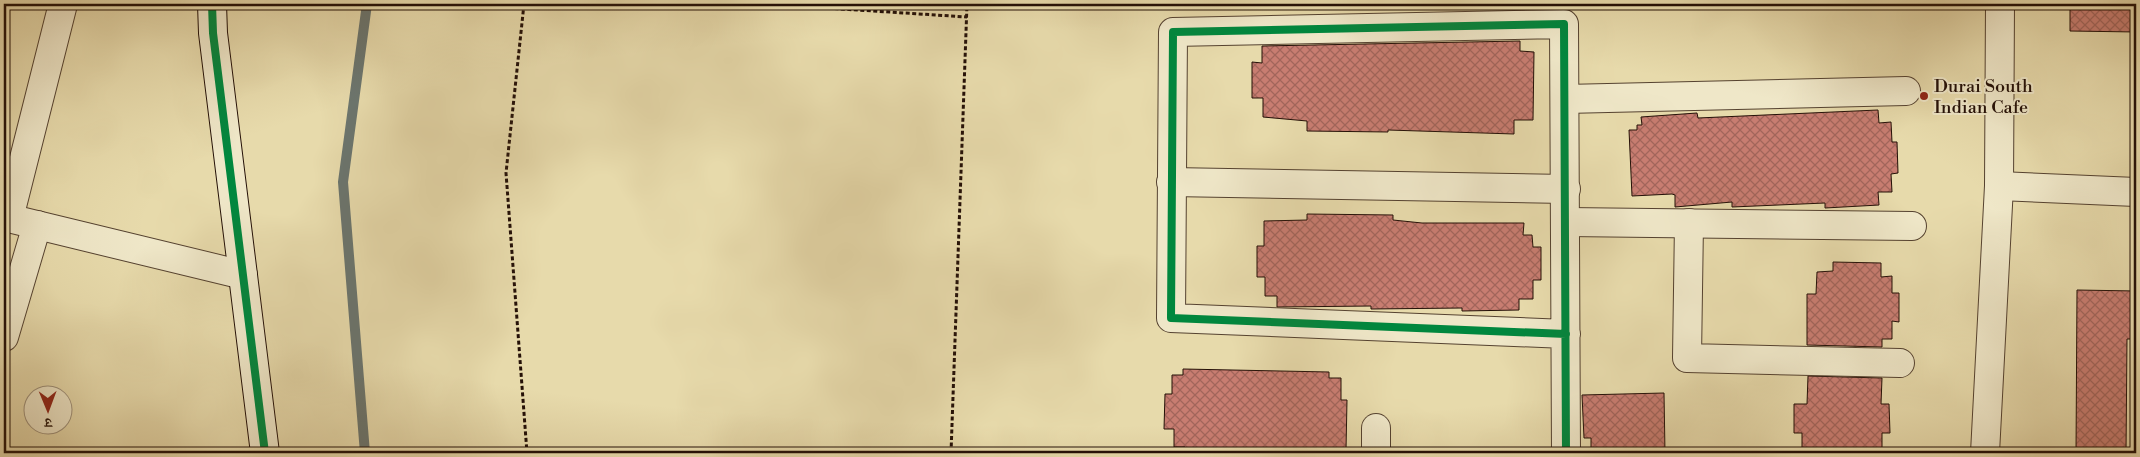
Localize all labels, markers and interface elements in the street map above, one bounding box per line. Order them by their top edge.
place label: Durai South Indian Cafe [1934,75,2033,119]
marker: Durai South Indian Cafe [1918,90,1930,102]
north arrow [22,384,72,434]
text: उ [44,413,53,431]

